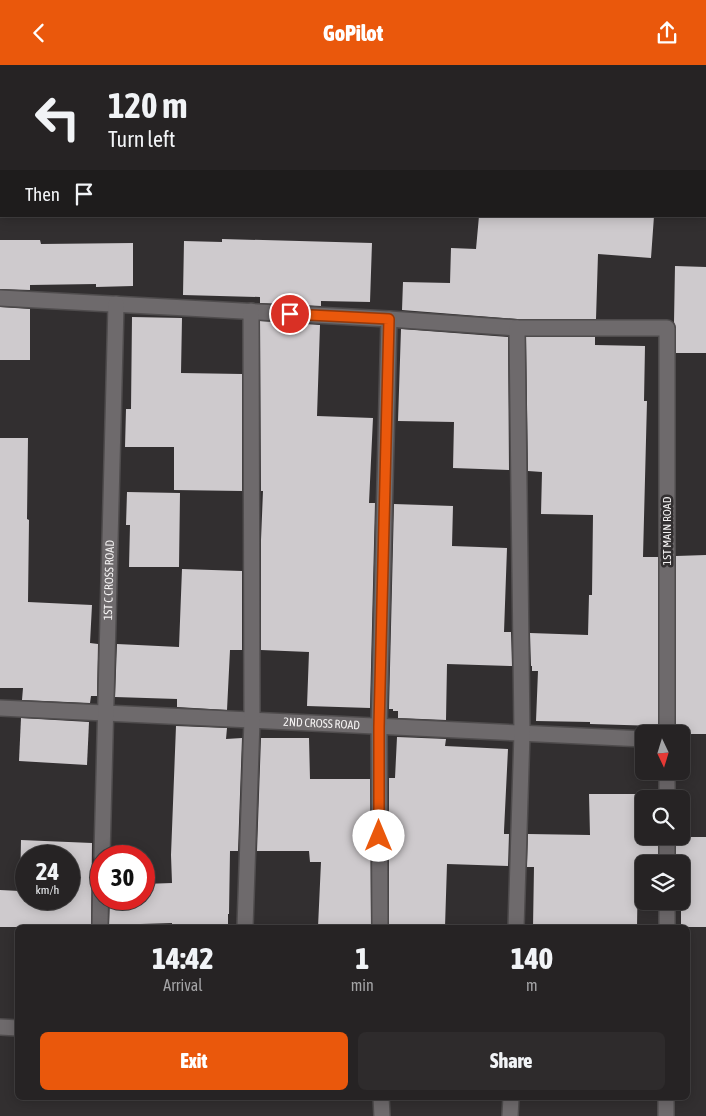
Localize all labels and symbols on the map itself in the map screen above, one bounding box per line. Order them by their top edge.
pin [269,293,311,335]
street label: 1ST MAIN ROAD [660,496,674,565]
street label: 1ST C CROSS ROAD [101,540,117,620]
street label: 2ND CROSS ROAD [283,715,361,732]
north arrow [635,725,690,780]
position arrow [352,809,404,861]
speed limit sign: 30 [90,845,155,910]

